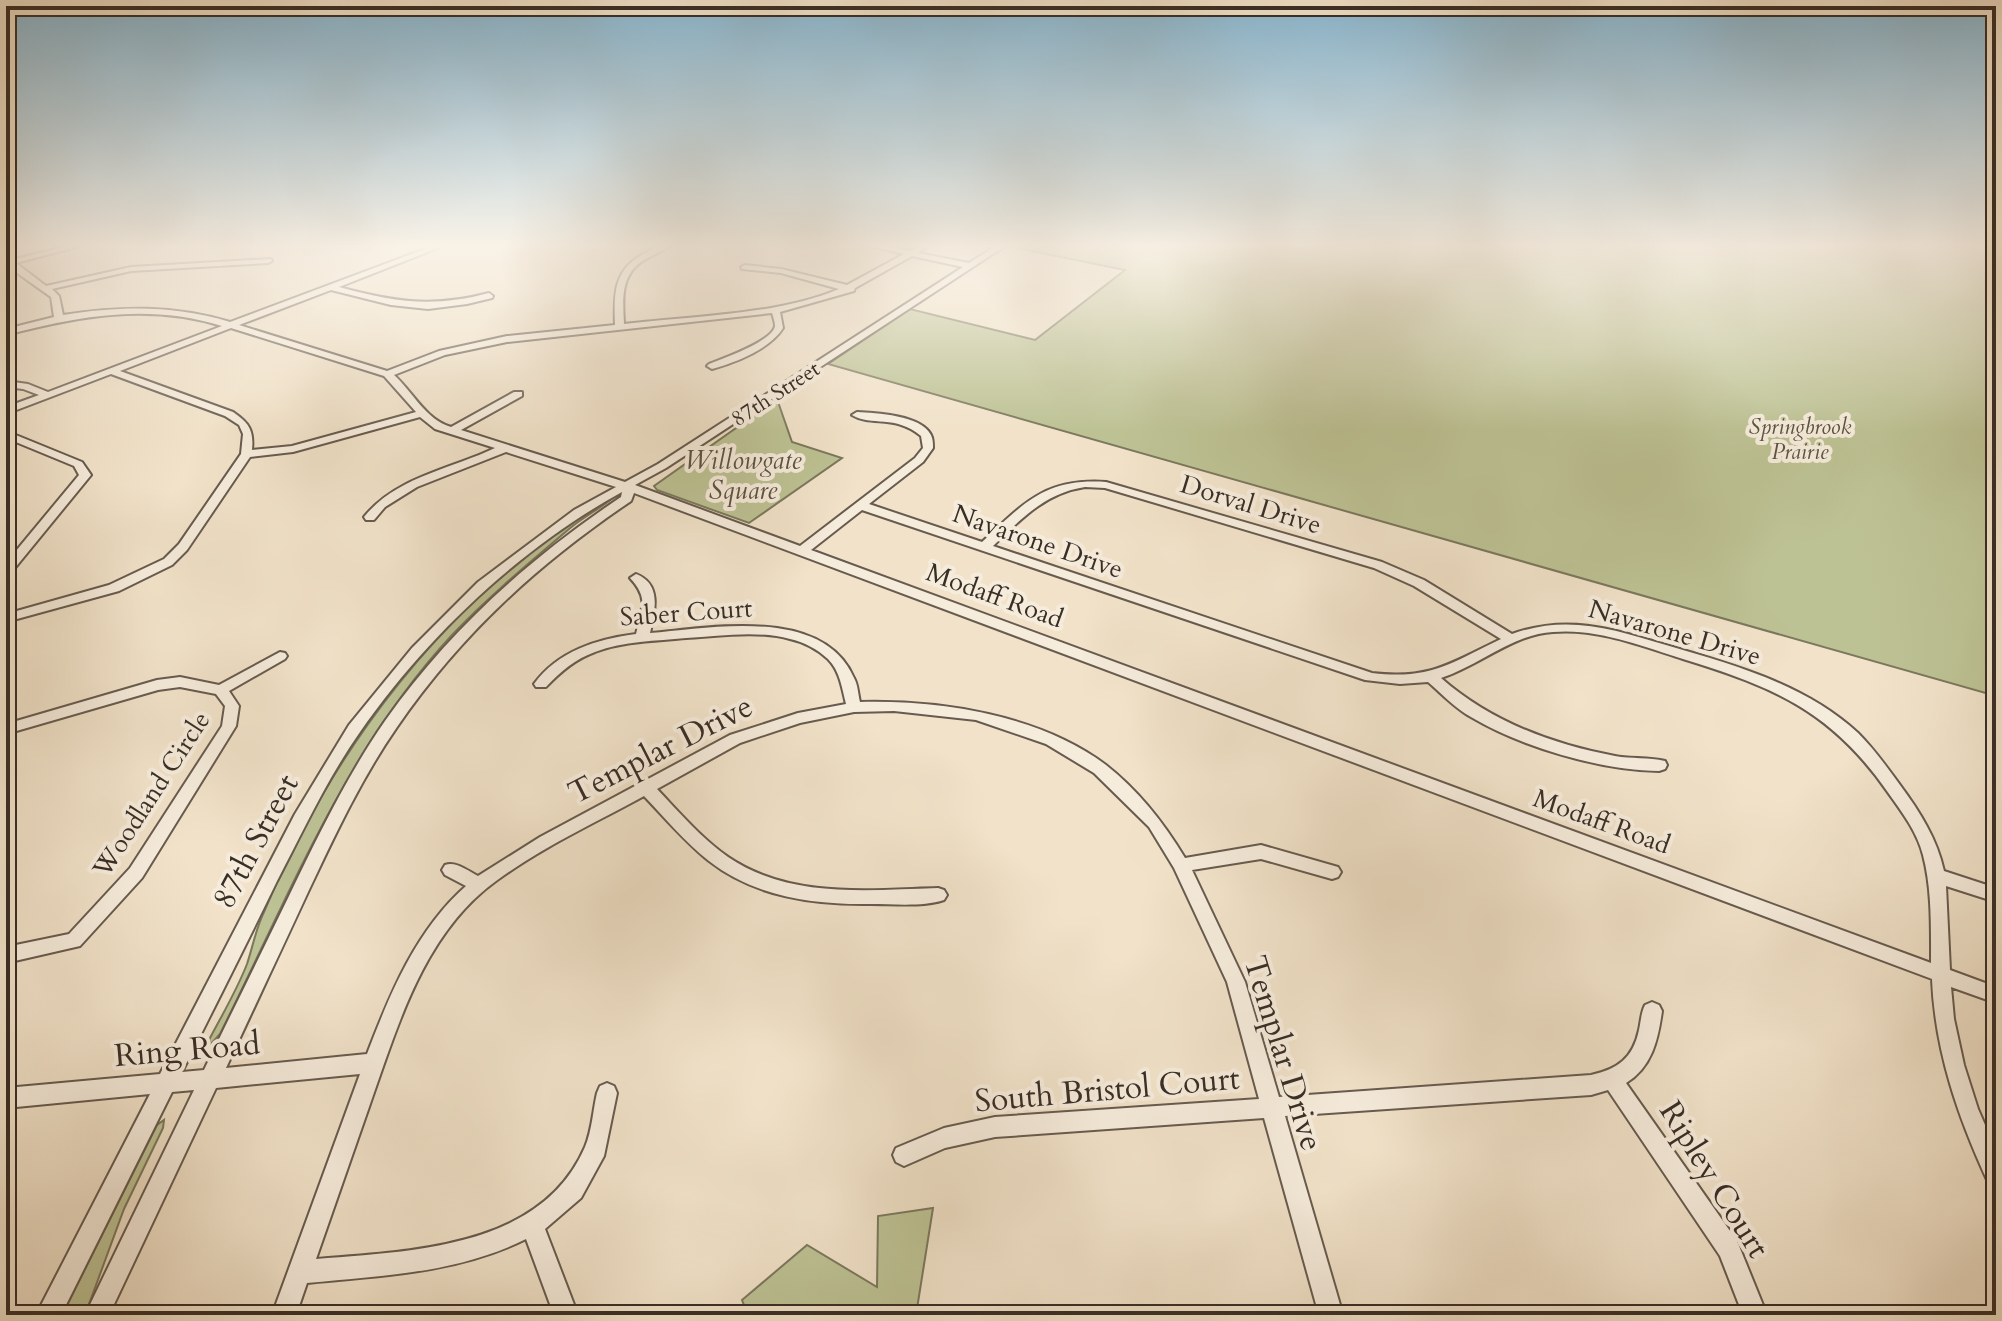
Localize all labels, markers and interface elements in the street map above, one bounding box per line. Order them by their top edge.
street label: 87th Street [725,354,826,434]
park label: Springbrook Prairie [1749,412,1851,467]
park label: Willowgate Square [684,443,803,508]
street label: Dorval Drive [1176,466,1326,542]
street label: Navarone Drive [948,496,1128,587]
street label: Modaff Road [921,555,1068,636]
street label: Saber Court [619,590,753,635]
street label: Navarone Drive [1585,591,1765,674]
street label: Templar Drive [561,684,760,815]
street label: Woodland Circle [84,705,218,885]
street label: 87th Street [202,767,310,916]
street label: Modaff Road [1528,781,1675,862]
street label: Templar Drive [1233,950,1334,1156]
street label: Ring Road [112,1022,262,1078]
street label: South Bristol Court [973,1057,1241,1123]
street label: Ripley Court [1648,1093,1780,1266]

